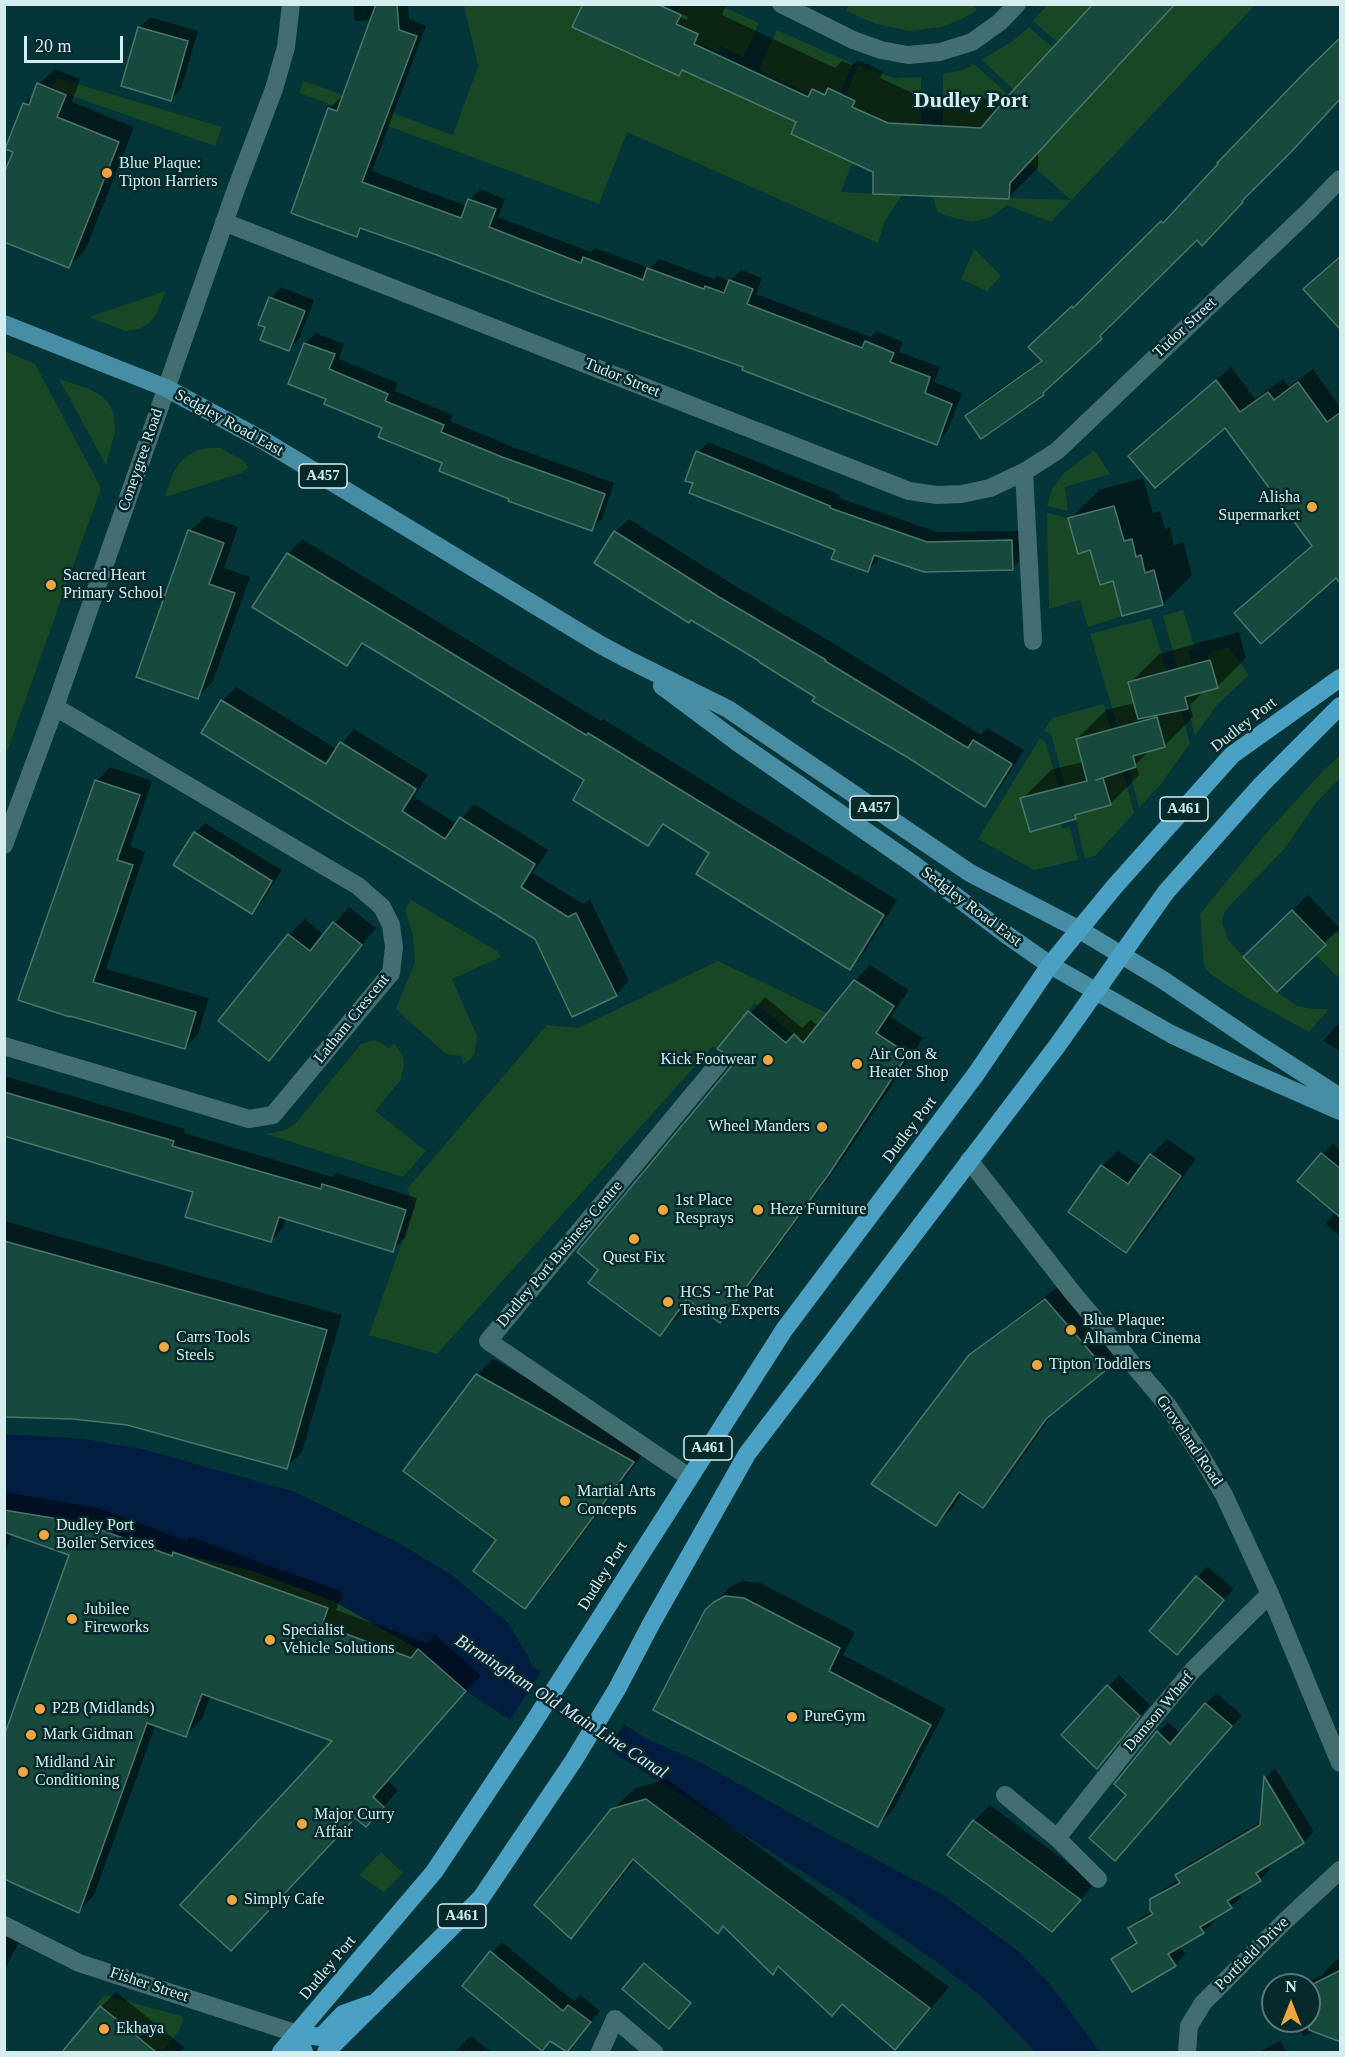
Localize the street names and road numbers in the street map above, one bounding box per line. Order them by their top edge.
street label: Tudor Street [1149,294,1221,362]
street label: Tudor Street [581,354,663,402]
street label: Sedgley Road East [171,385,287,461]
street label: Coneygree Road [114,406,168,514]
road number: A457 [299,464,347,488]
street label: Dudley Port [1207,693,1281,757]
road number: A457 [850,796,898,820]
road number: A461 [1160,797,1208,821]
street label: Sedgley Road East [917,863,1025,951]
street label: Latham Crescent [310,971,394,1067]
street label: Dudley Port [879,1093,941,1167]
street label: Dudley Port Business Centre [493,1177,627,1331]
street label: Groveland Road [1152,1392,1226,1490]
road number: A461 [684,1436,732,1460]
street label: Dudley Port [574,1538,632,1614]
street label: Damson Wharf [1120,1668,1198,1756]
road number: A461 [438,1904,486,1928]
street label: Portfield Drive [1211,1913,1293,1995]
street label: Dudley Port [296,1932,360,2004]
street label: Fisher Street [107,1963,191,2007]

